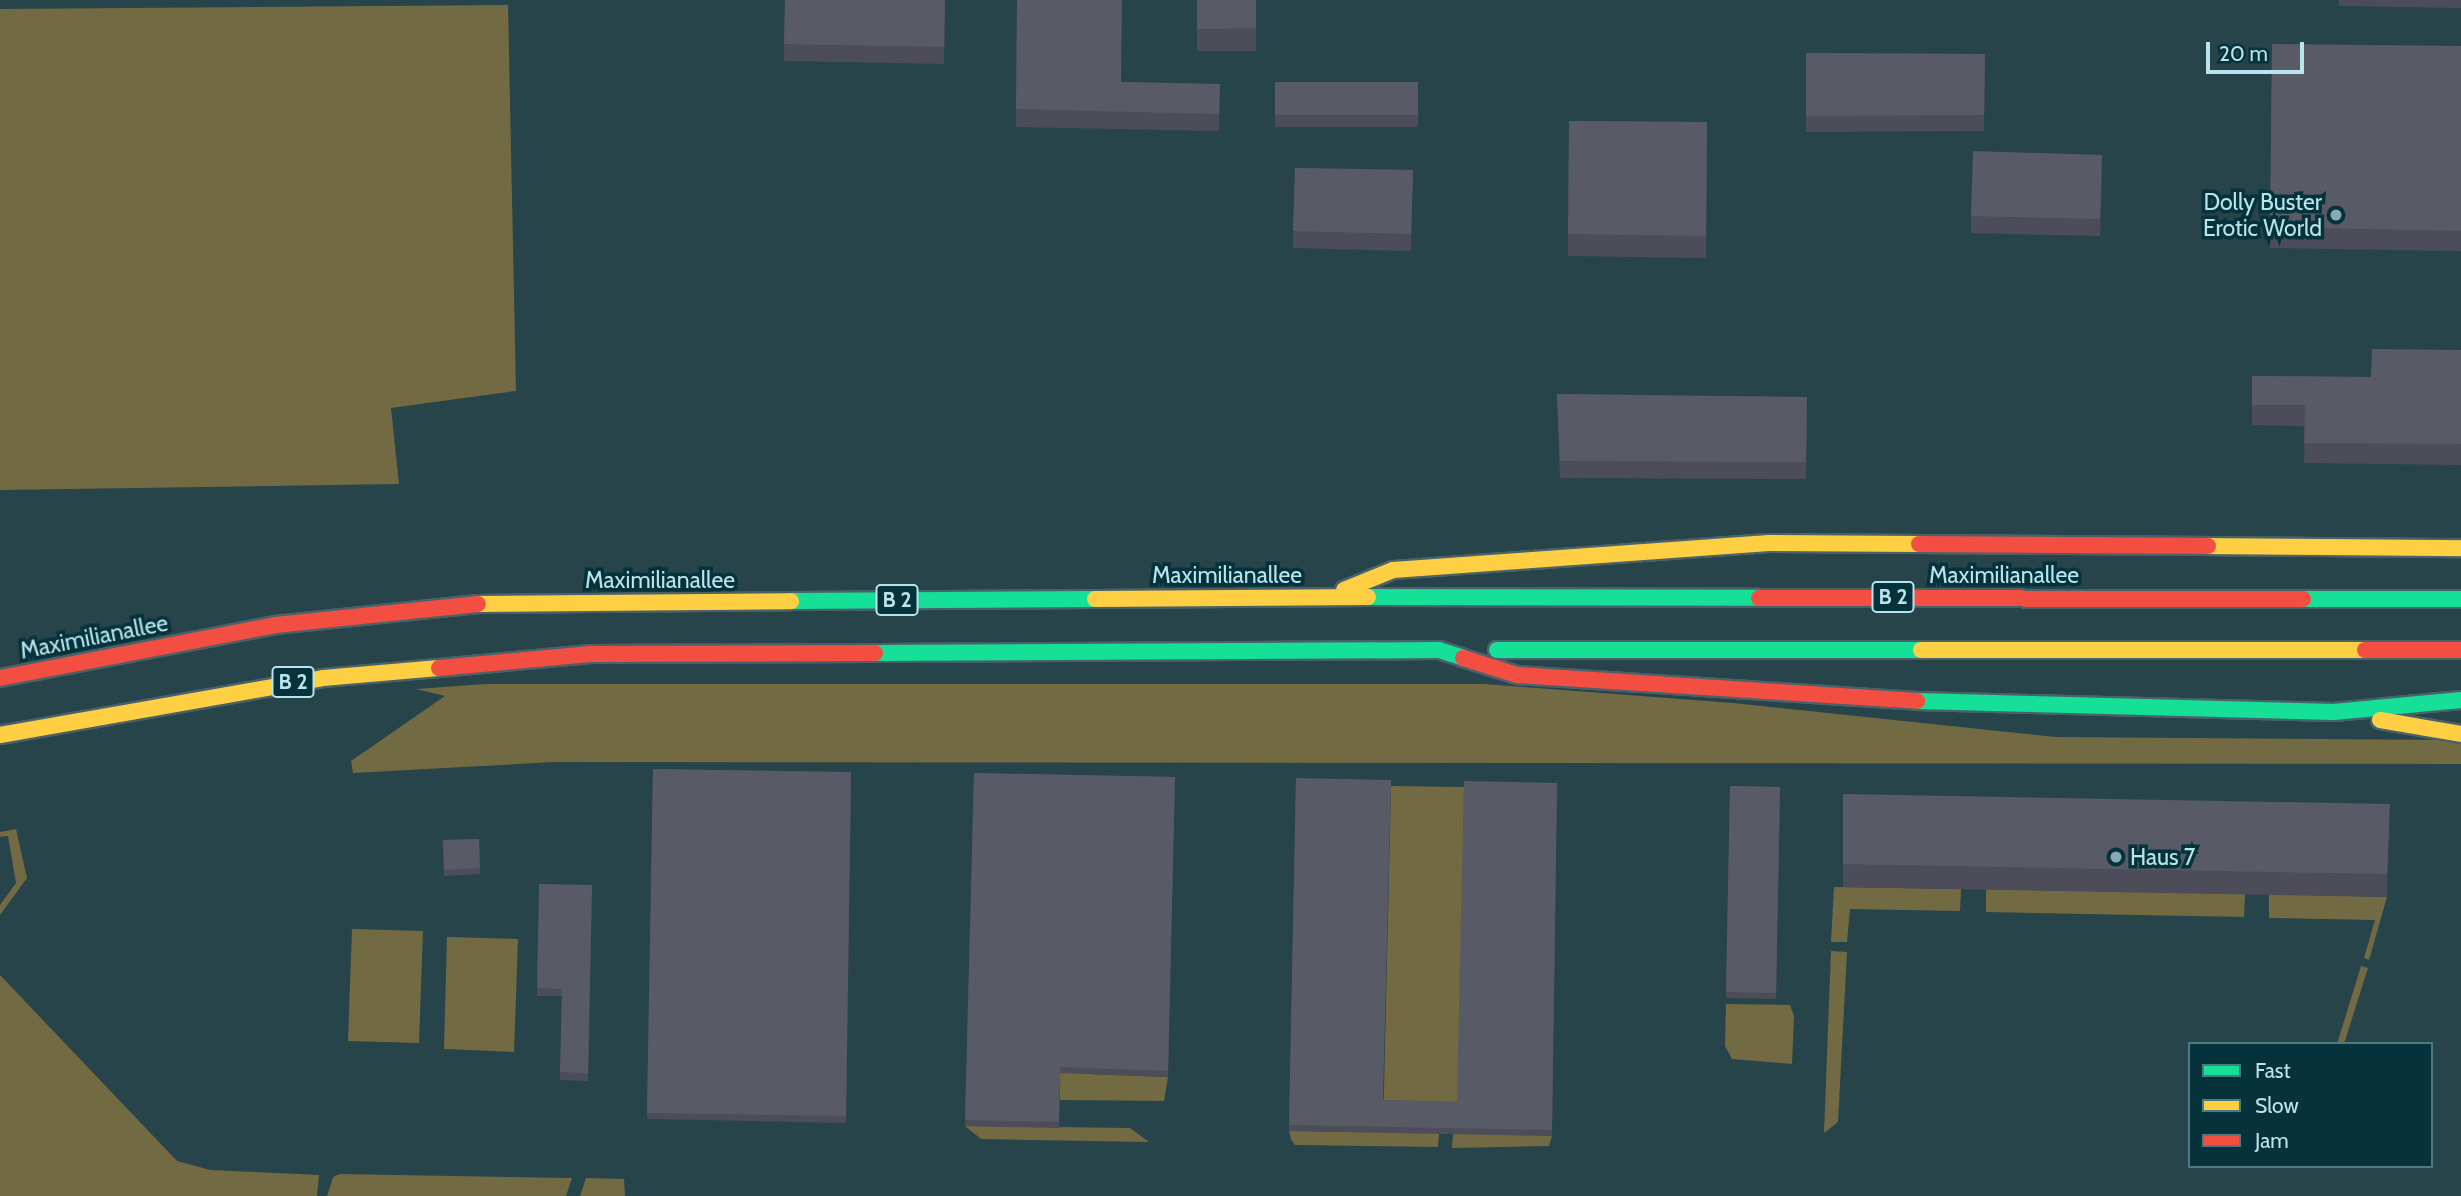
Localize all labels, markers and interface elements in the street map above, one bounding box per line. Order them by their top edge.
scale bar [2209,28,2307,72]
text: 20 m [2219,41,2268,66]
place label: Dolly Buster Erotic World [2203,188,2322,242]
marker: Dolly Buster Erotic World [2328,207,2344,223]
street label: Maximilianallee [1152,561,1302,589]
street label: Maximilianallee [1929,561,2079,589]
street label: Maximilianallee [585,566,735,594]
road number: B 2 [1870,580,1916,614]
road number: B 2 [874,582,920,618]
street label: Maximilianallee [18,609,170,665]
road number: B 2 [270,664,316,700]
place label: Haus 7 [2130,843,2195,871]
marker: Haus 7 [2108,849,2124,865]
legend [2188,1042,2433,1168]
text: Fast [2255,1058,2291,1083]
text: Slow [2255,1093,2299,1118]
text: Jam [2255,1128,2289,1153]

